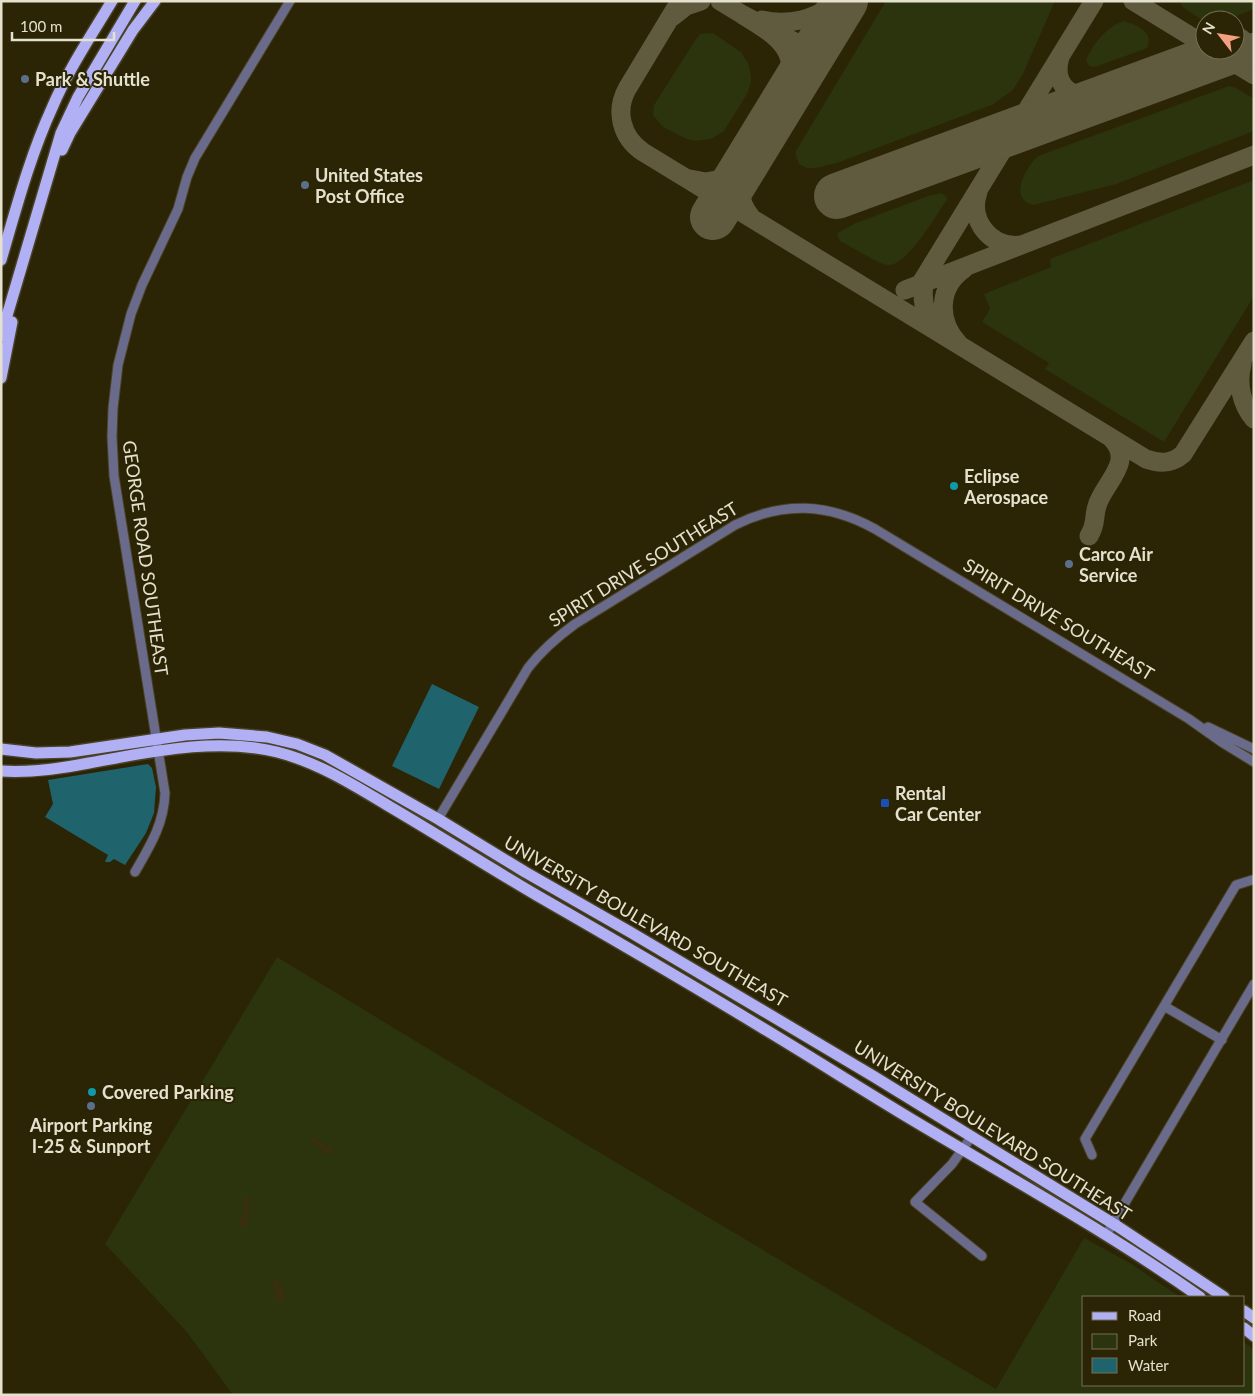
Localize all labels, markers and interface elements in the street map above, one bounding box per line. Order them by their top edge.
scale bar [12,10,115,42]
north arrow [1195,10,1245,60]
text: 100 m [20,17,62,35]
text: N [1198,19,1218,37]
place label: Park & Shuttle [35,68,150,90]
marker: Park & Shuttle [19,73,31,85]
place label: United States Post Office [315,164,423,207]
marker: United States Post Office [299,179,311,191]
street label: GEORGE ROAD SOUTHEAST [119,439,173,677]
place label: Eclipse Aerospace [963,465,1048,508]
marker: Eclipse Aerospace [948,480,960,492]
street label: SPIRIT DRIVE SOUTHEAST [544,497,742,631]
place label: Carco Air Service [1079,543,1153,586]
street label: SPIRIT DRIVE SOUTHEAST [960,553,1159,685]
marker: Carco Air Service [1063,558,1075,570]
place label: Rental Car Center [895,782,981,825]
marker: Rental Car Center [879,797,891,809]
street label: UNIVERSITY BOULEVARD SOUTHEAST [501,831,792,1011]
street label: UNIVERSITY BOULEVARD SOUTHEAST [850,1035,1136,1225]
place label: Covered Parking [102,1081,234,1103]
marker: Covered Parking [86,1086,98,1098]
marker: Airport Parking I-25 & Sunport [85,1100,97,1112]
place label: Airport Parking I-25 & Sunport [29,1114,153,1157]
legend [1082,1296,1245,1386]
text: Road [1128,1306,1161,1324]
text: Park [1128,1331,1158,1349]
text: Water [1128,1356,1169,1374]

